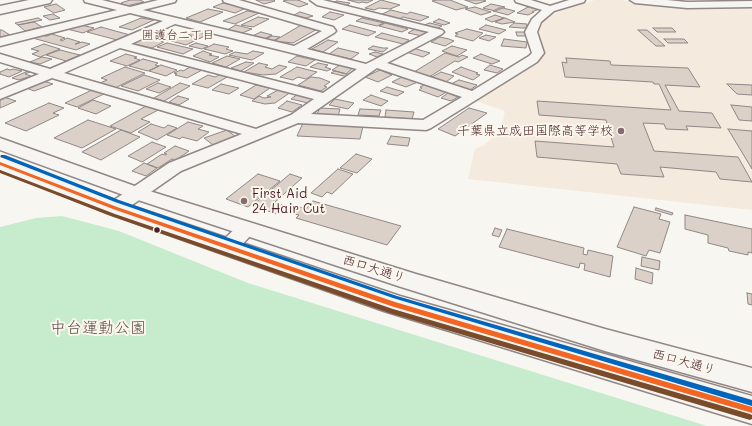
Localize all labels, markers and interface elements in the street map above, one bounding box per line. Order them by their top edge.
district label: 囲護台二丁目 [142,28,214,42]
place label: 千葉県立成田国際高等学校 [457,123,613,139]
marker: 千葉県立成田国際高等学校 [616,126,626,136]
place label: First Aid 24 Hair Cut [252,186,325,217]
marker: First Aid 24 Hair Cut [239,196,249,206]
unlabelled marker [152,225,162,235]
street label: 西口大通り [341,252,407,286]
park label: 中台運動公園 [50,318,146,338]
street label: 西口大通り [651,346,717,378]

